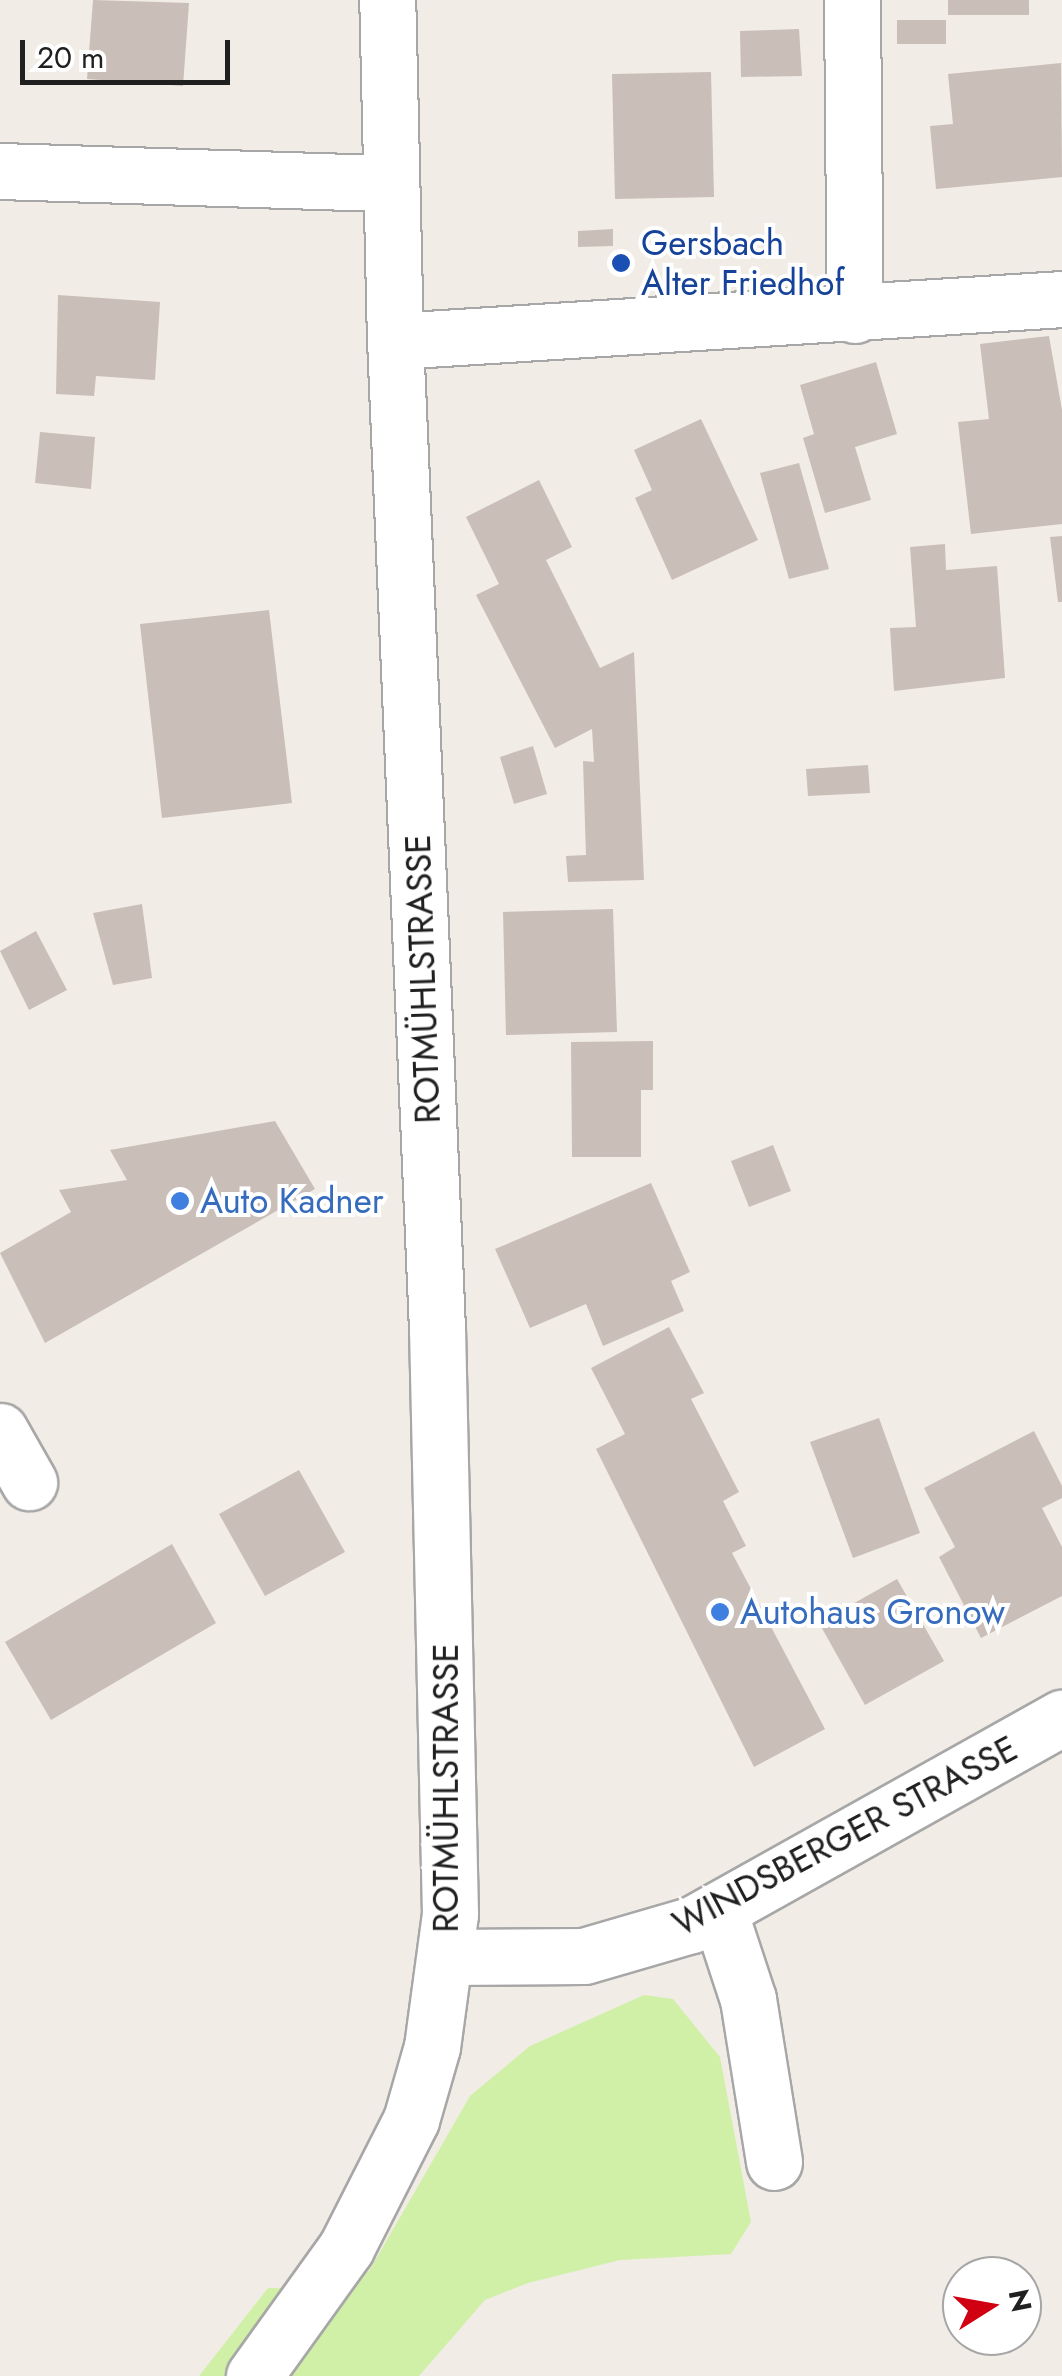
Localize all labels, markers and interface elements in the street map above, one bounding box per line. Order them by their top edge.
scale bar [25,20,235,82]
text: 20 m [37,36,104,79]
place label: Gersbach Alter Friedhof [641,222,844,304]
marker: Gersbach Alter Friedhof [610,252,632,274]
street label: ROTMÜHLSTRASSE [397,834,449,1124]
place label: Auto Kadner [200,1180,384,1222]
marker: Auto Kadner [169,1190,191,1212]
place label: Autohaus Gronow [740,1591,1005,1633]
marker: Autohaus Gronow [709,1601,731,1623]
street label: ROTMÜHLSTRASSE [425,1643,467,1933]
street label: WINDSBERGER STRASSE [666,1727,1024,1945]
north arrow [942,2256,1042,2356]
text: N [998,2286,1042,2315]

